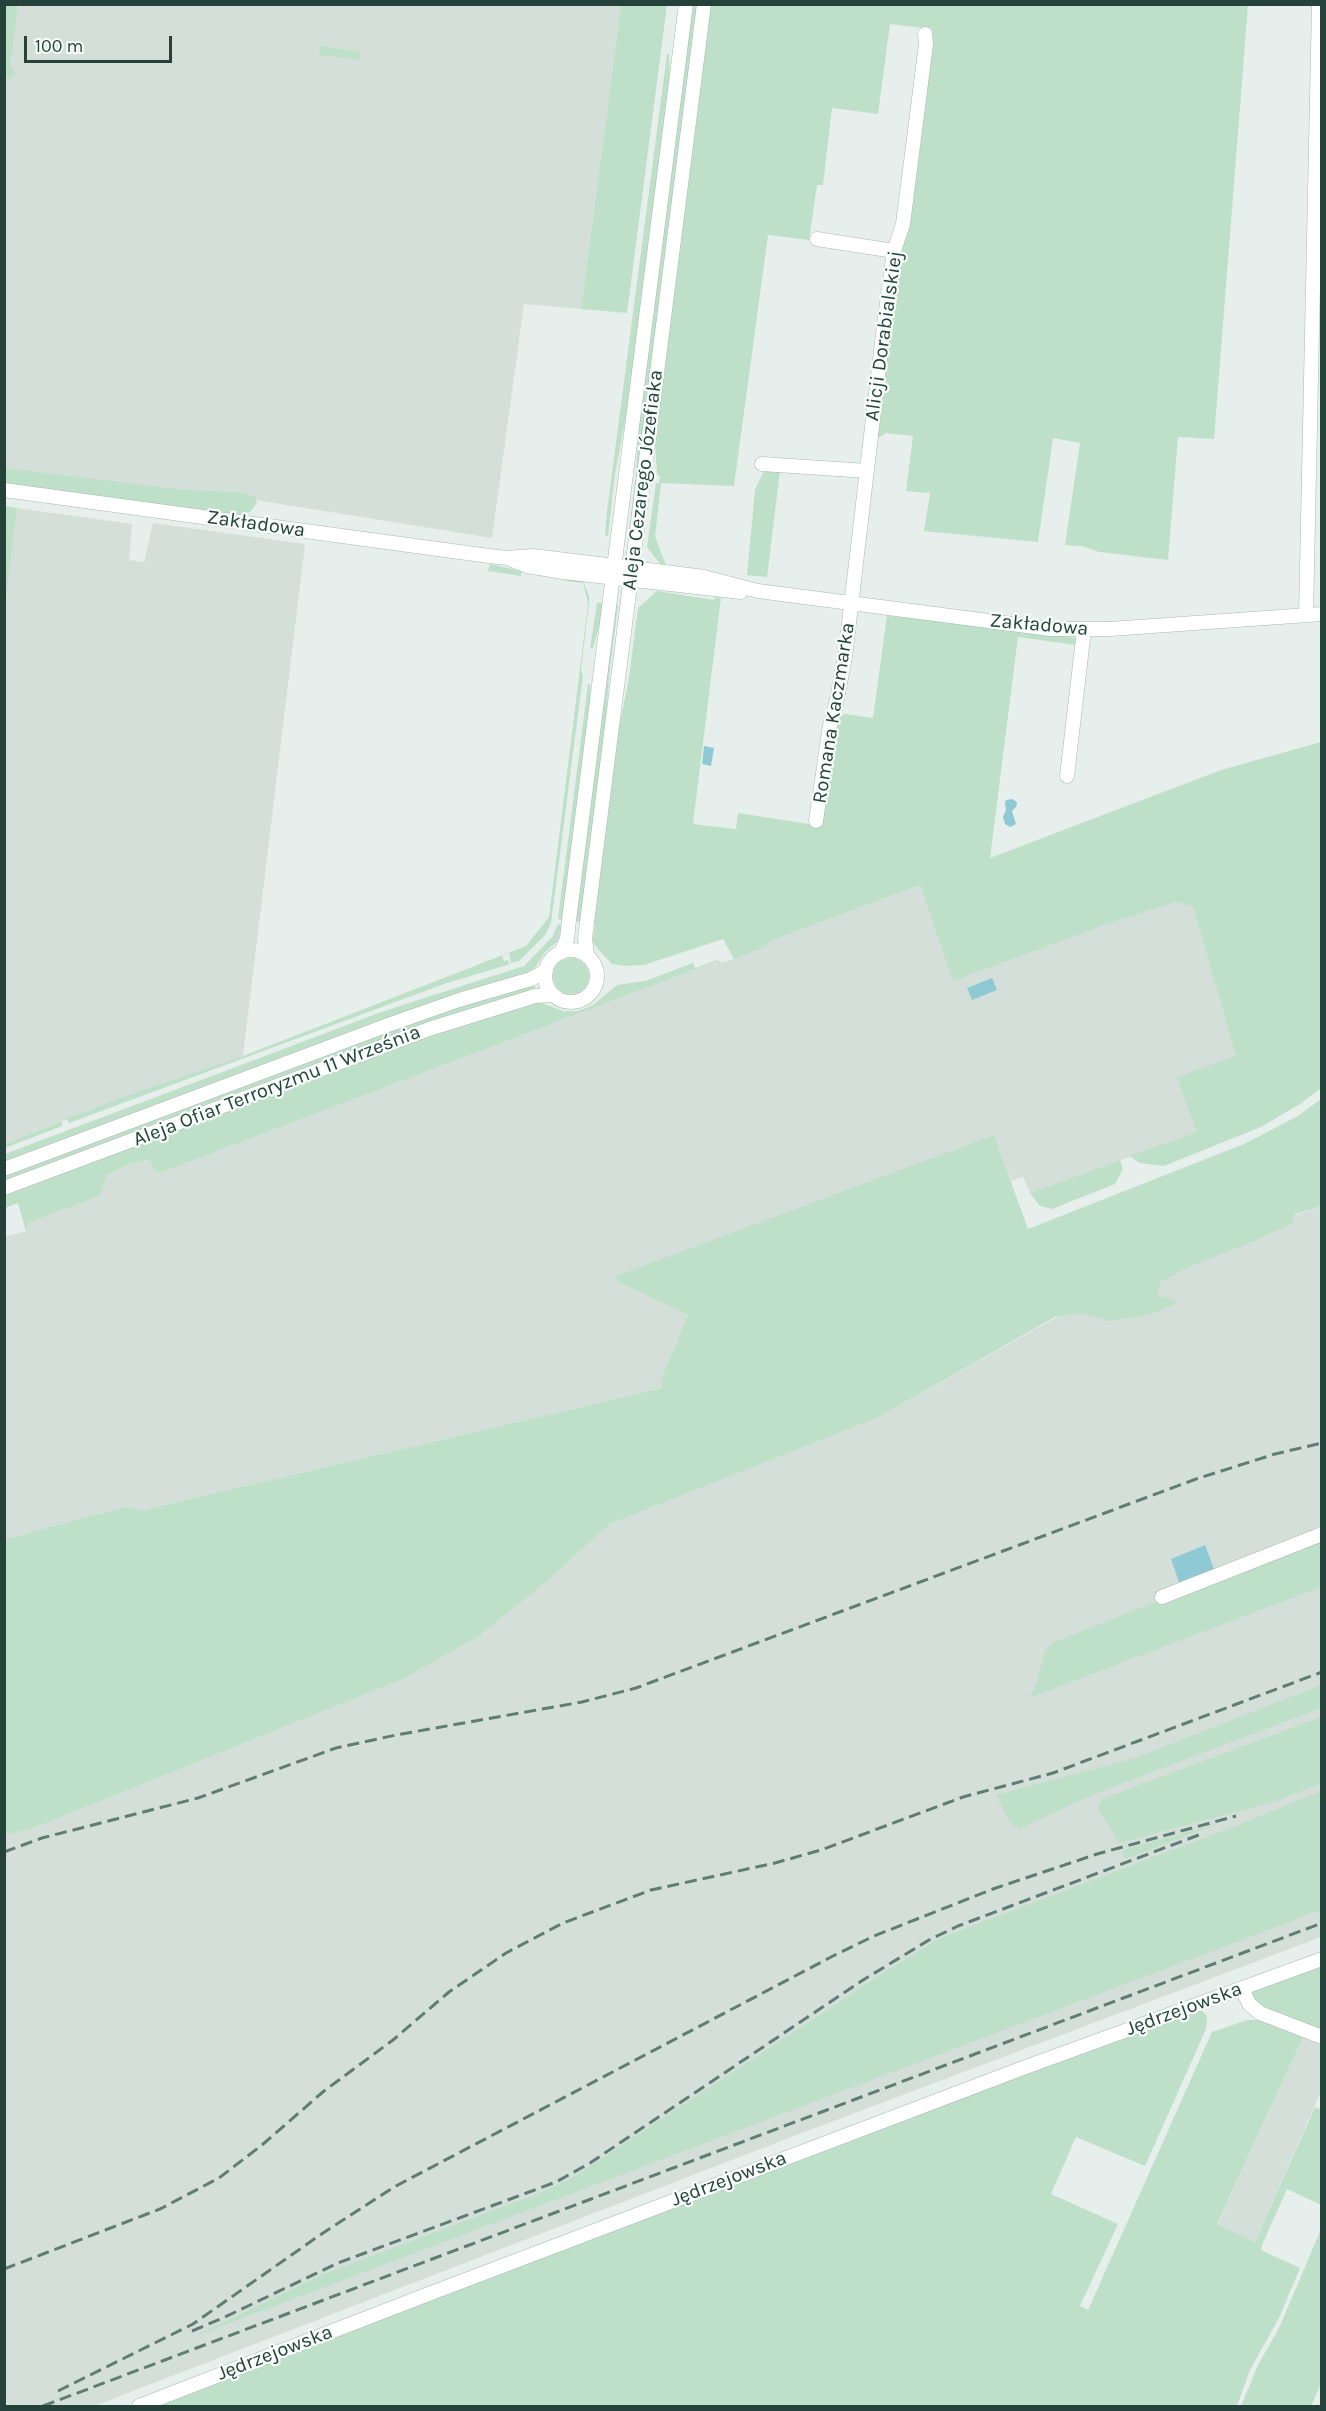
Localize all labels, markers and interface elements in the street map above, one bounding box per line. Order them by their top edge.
scale bar [27,24,176,62]
text: 100 m [35,35,83,57]
street label: Alicji Dorabialskiej [860,249,908,423]
street label: Aleja Cezarego Józefiaka [618,368,668,592]
street label: Zakładowa [205,505,307,543]
street label: Zakładowa [989,609,1089,641]
street label: Romana Kaczmarka [808,621,860,805]
street label: Aleja Ofiar Terroryzmu 11 Września [130,1020,424,1152]
street label: Jędrzejowska [1123,1977,1245,2041]
street label: Jędrzejowska [668,2146,790,2212]
street label: Jędrzejowska [214,2320,336,2386]

